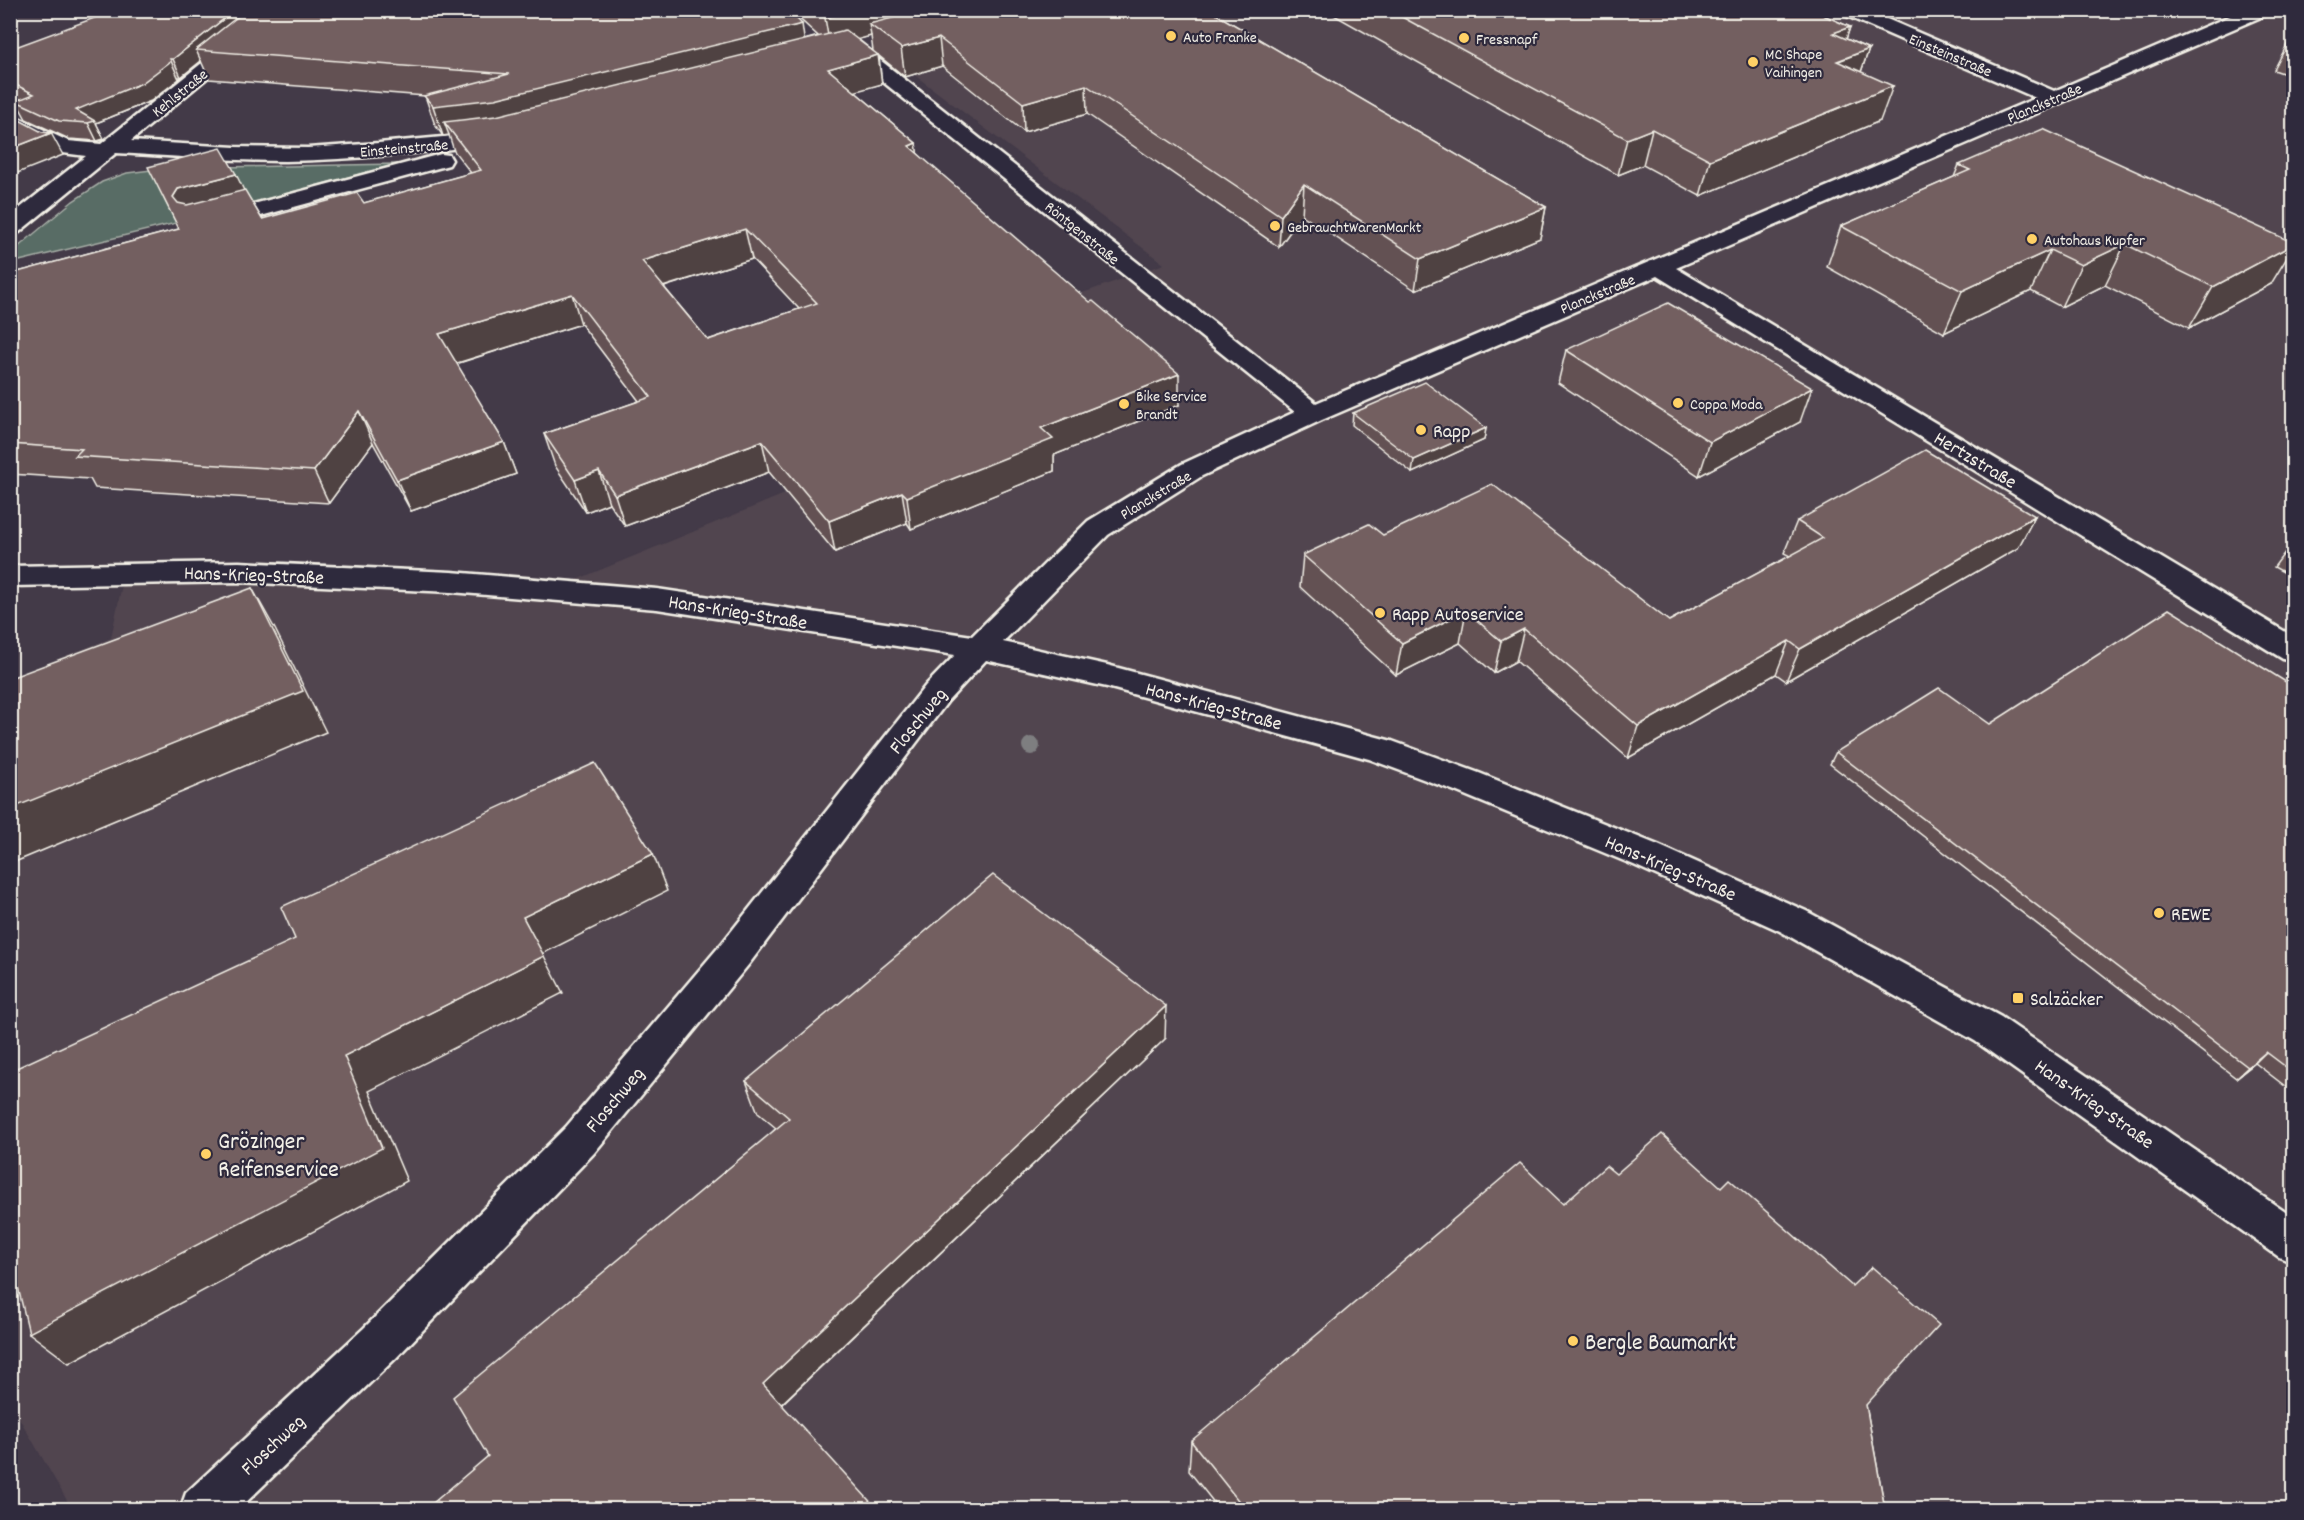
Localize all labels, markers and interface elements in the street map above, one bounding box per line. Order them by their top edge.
place label: Auto Franke [1183,27,1257,50]
street label: Einsteinstraße [1905,28,1995,84]
marker: Auto Franke [1164,29,1178,43]
place label: Fressnapf [1476,29,1538,52]
marker: Fressnapf [1457,31,1471,45]
place label: MC Shape Vaihingen [1765,44,1822,85]
marker: MC Shape Vaihingen [1746,55,1760,69]
street label: Kehlstraße [148,64,214,124]
street label: Planckstraße [2004,78,2086,130]
street label: Einsteinstraße [359,134,449,165]
street label: Röntgenstraße [1039,197,1124,271]
place label: GebrauchtWarenMarkt [1287,217,1421,240]
marker: GebrauchtWarenMarkt [1268,219,1282,233]
place label: Autohaus Kupfer [2044,230,2145,253]
marker: Autohaus Kupfer [2025,232,2039,246]
street label: Planckstraße [1557,269,1639,321]
place label: Bike Service Brandt [1136,386,1207,427]
place label: Coppa Moda [1690,394,1763,417]
marker: Coppa Moda [1671,396,1685,410]
marker: Bike Service Brandt [1117,397,1131,411]
place label: Rapp [1433,419,1471,447]
marker: Rapp [1414,423,1428,437]
street label: Hertzstraße [1928,426,2021,497]
street label: Planckstraße [1116,466,1196,527]
street label: Hans-Krieg-Straße [183,561,325,593]
street label: Hans-Krieg-Straße [666,589,809,639]
place label: Rapp Autoservice [1392,602,1524,630]
marker: Rapp Autoservice [1373,606,1387,620]
street label: Hans-Krieg-Straße [1142,676,1285,740]
street label: Floschweg [884,683,955,761]
street label: Hans-Krieg-Straße [1600,829,1740,910]
place label: REWE [2171,902,2210,930]
marker: REWE [2152,906,2166,920]
place label: Salzäcker [2030,987,2104,1015]
marker: Salzäcker [2011,991,2025,1005]
street label: Hans-Krieg-Straße [2028,1054,2159,1157]
street label: Floschweg [580,1062,652,1140]
place label: Grözinger Reifenservice [218,1126,339,1188]
marker: Grözinger Reifenservice [199,1147,213,1161]
place label: Bergle Baumarkt [1585,1327,1737,1361]
marker: Bergle Baumarkt [1566,1334,1580,1348]
street label: Floschweg [236,1409,312,1483]

